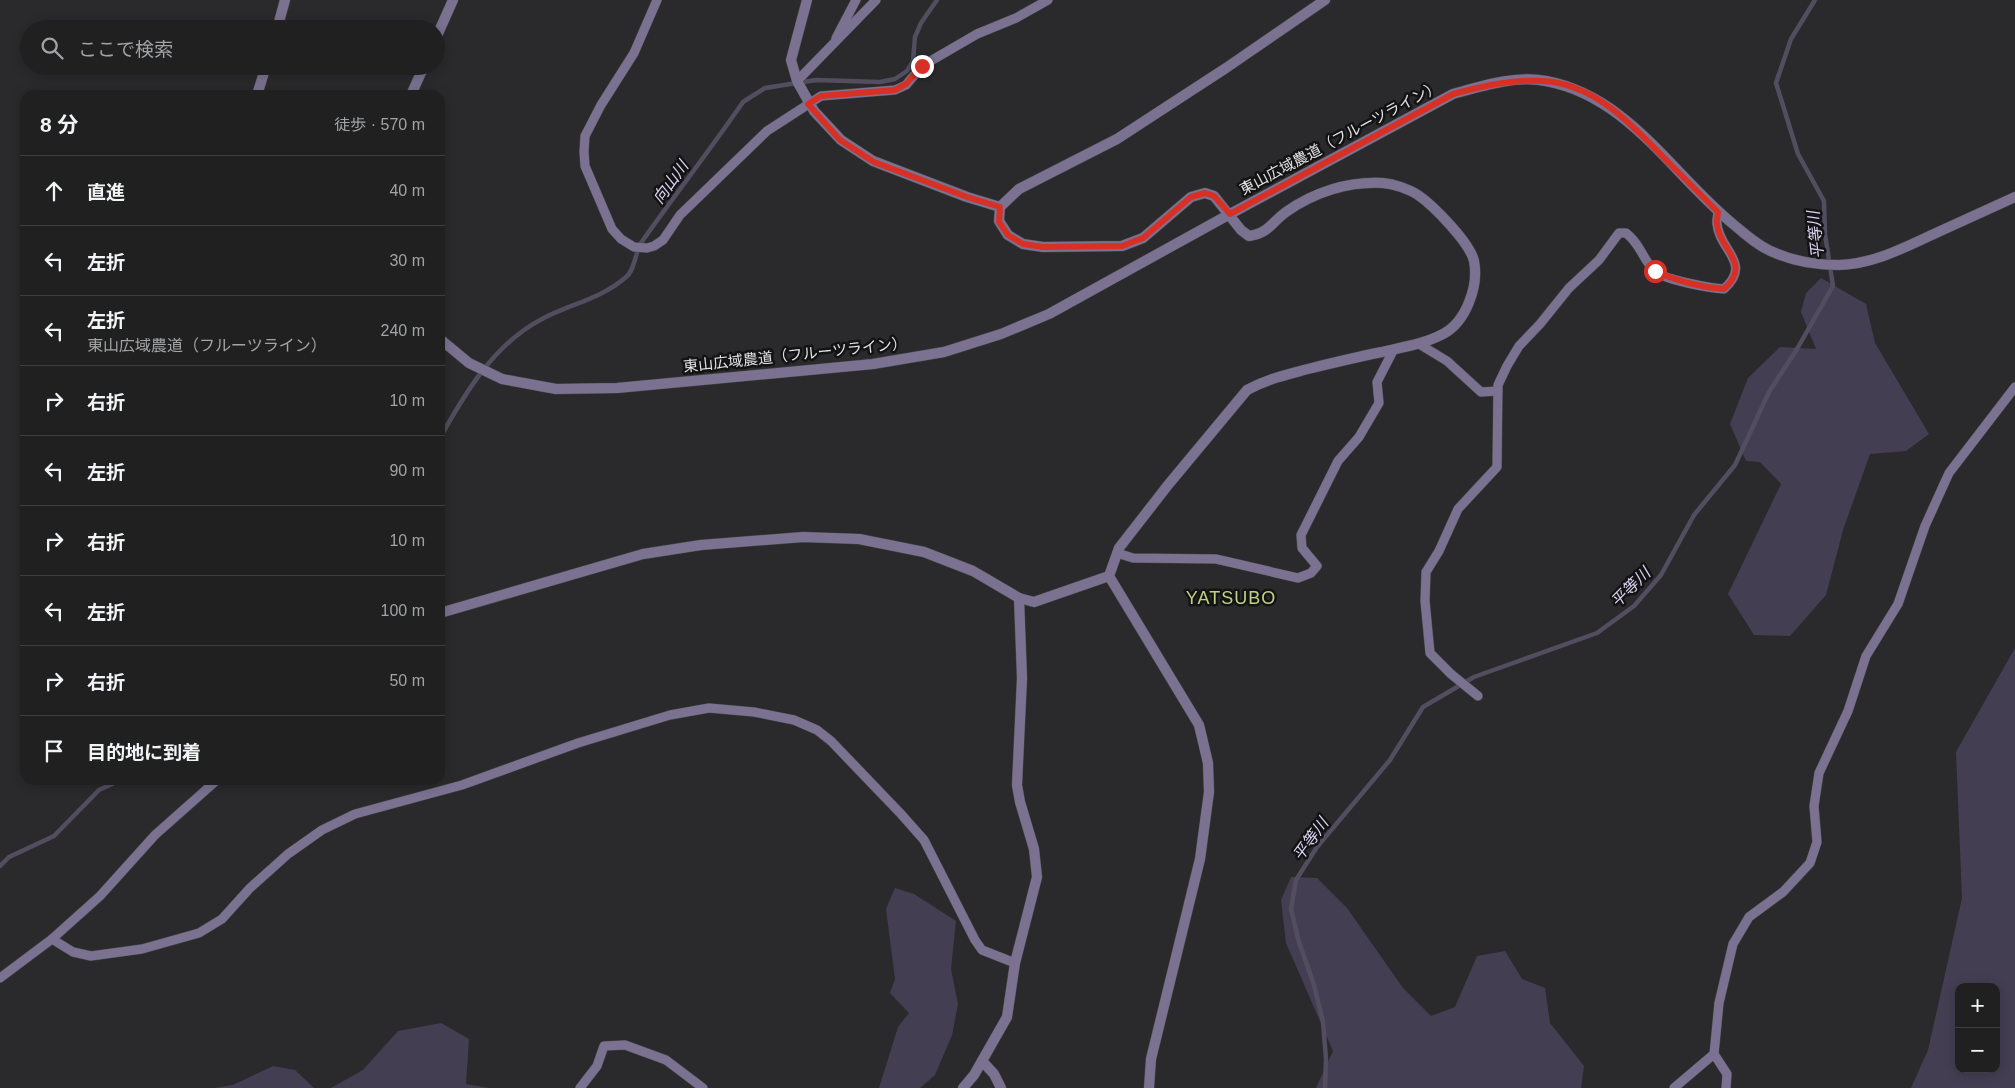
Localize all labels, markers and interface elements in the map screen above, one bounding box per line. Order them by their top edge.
search box [20,20,445,75]
icon: search [38,34,66,62]
text: ここで検索 [78,39,173,60]
route end [911,55,934,78]
street label: 東山広域農道（フルーツライン） [1237,77,1443,198]
text: 8 分 [40,113,79,136]
text: 徒歩 · 570 m [334,116,425,133]
water label: 向山川 [649,156,693,207]
icon: ahead [40,177,68,205]
text: 直進 [87,182,125,203]
text: 40 m [389,182,425,199]
water label: 平等川 [1804,208,1826,260]
icon: left [40,247,68,275]
text: 左折 [87,252,125,273]
text: 30 m [389,252,425,269]
route start [1644,260,1667,283]
text: 左折 [87,310,125,331]
icon: left [40,317,68,345]
text: 240 m [381,322,425,339]
street label: 東山広域農道（フルーツライン） [682,334,908,375]
text: 東山広域農道（フルーツライン） [87,337,327,354]
icon: right [40,387,68,415]
text: 右折 [87,392,125,413]
text: 10 m [389,392,425,409]
icon: left [40,457,68,485]
text: 左折 [87,462,125,483]
text: 90 m [389,462,425,479]
icon: right [40,527,68,555]
text: 右折 [87,532,125,553]
text: 10 m [389,532,425,549]
water label: 平等川 [1607,563,1655,610]
district label: YATSUBO [1186,588,1276,608]
icon: left [40,597,68,625]
text: 左折 [87,602,125,623]
text: 100 m [381,602,425,619]
icon: right [40,667,68,695]
text: 右折 [87,672,125,693]
text: 50 m [389,672,425,689]
icon: arrive [40,737,68,765]
text: 目的地に到着 [87,742,201,763]
water label: 平等川 [1289,813,1333,864]
map controls [1955,983,2000,1073]
button: + [1955,983,2000,1028]
button: − [1955,1028,2000,1073]

